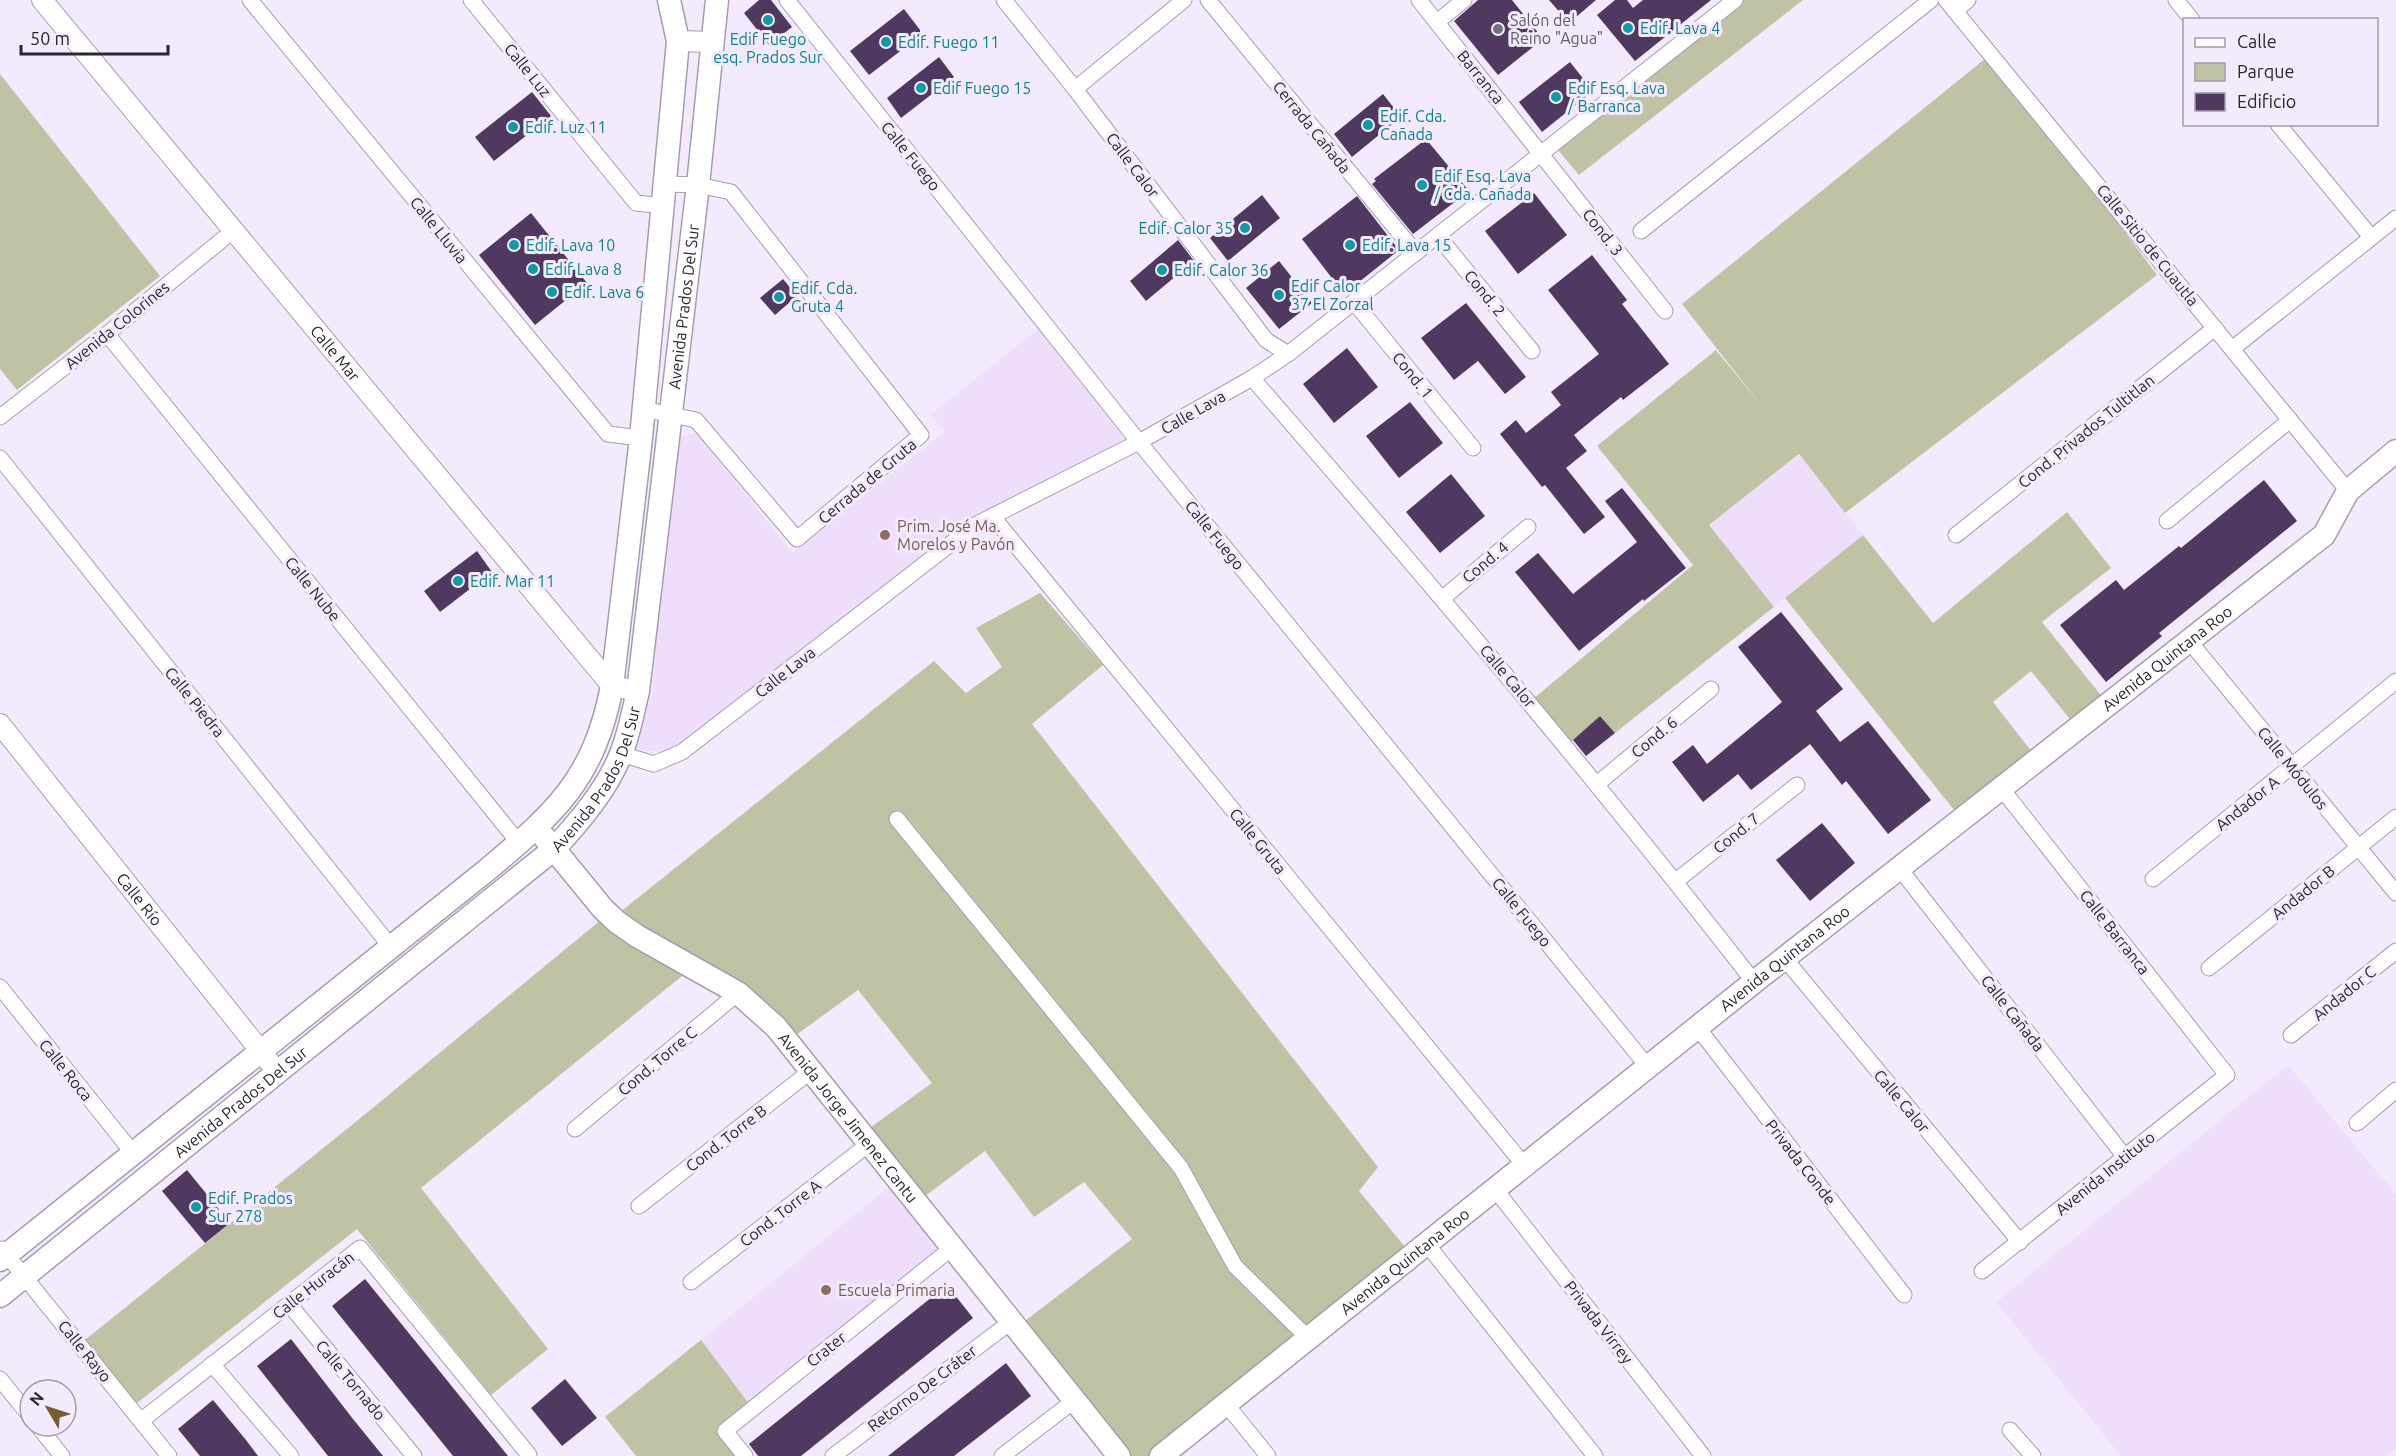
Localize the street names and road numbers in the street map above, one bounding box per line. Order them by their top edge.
street label: Calle Luz [501,40,555,100]
street label: Barranca [1454,47,1508,107]
street label: Cerrada Cañada [1269,77,1355,177]
street label: Calle Fuego [878,118,944,194]
street label: Calle Calor [1103,129,1163,201]
street label: Calle Sitio de Cuautla [2093,181,2203,309]
street label: Calle Lluvia [407,193,471,267]
street label: Cond. 3 [1579,205,1627,259]
street label: Avenida Prados Del Sur [665,223,702,390]
street label: Cond. 2 [1461,266,1509,320]
street label: Avenida Colorines [61,277,173,372]
street label: Calle Mar [307,321,364,385]
street label: Cond. 1 [1389,348,1437,402]
street label: Cond. Privados Tultitlan [2014,371,2158,491]
street label: Calle Lava [1158,386,1228,438]
street label: Cerrada de Gruta [814,435,920,527]
street label: Calle Fuego [1182,497,1248,573]
street label: Cond. 4 [1458,538,1512,586]
street label: Calle Nube [282,553,344,625]
street label: Avenida Quintana Roo [2098,602,2235,715]
street label: Calle Calor [1476,641,1540,711]
street label: Calle Lava [751,643,819,701]
street label: Calle Piedra [161,663,229,741]
street label: Avenida Prados Del Sur [547,705,643,855]
street label: Cond. 6 [1627,713,1681,761]
street label: Calle Módulos [2254,723,2332,813]
street label: Andador A [2212,772,2283,834]
street label: Calle Gruta [1226,805,1290,877]
street label: Cond. 7 [1709,809,1763,857]
street label: Andador B [2268,861,2338,923]
street label: Calle Río [113,869,166,929]
street label: Calle Fuego [1489,874,1555,950]
street label: Calle Barranca [2076,886,2154,978]
street label: Avenida Quintana Roo [1716,902,1853,1015]
street label: Andador C [2309,962,2379,1024]
street label: Calle Cañada [1978,971,2048,1055]
street label: Cond. Torre C [614,1023,700,1099]
street label: Avenida Jorge Jimenez Cantu [775,1029,922,1206]
street label: Calle Roca [36,1036,96,1104]
street label: Avenida Prados Del Sur [170,1043,311,1161]
street label: Calle Calor [1870,1066,1934,1136]
street label: Cond. Torre B [682,1101,770,1175]
street label: Privada Conde [1762,1116,1840,1208]
street label: Avenida Instituto [2052,1127,2158,1219]
street label: Cond. Torre A [736,1175,825,1250]
street label: Avenida Quintana Roo [1337,1204,1473,1318]
street label: Calle Huracán [269,1248,357,1322]
street label: Privada Virrey [1561,1277,1637,1367]
street label: Calle Rayo [55,1317,115,1385]
street label: Crater [803,1328,849,1370]
street label: Calle Tornado [312,1336,390,1424]
street label: Retorno De Cráter [864,1341,980,1435]

